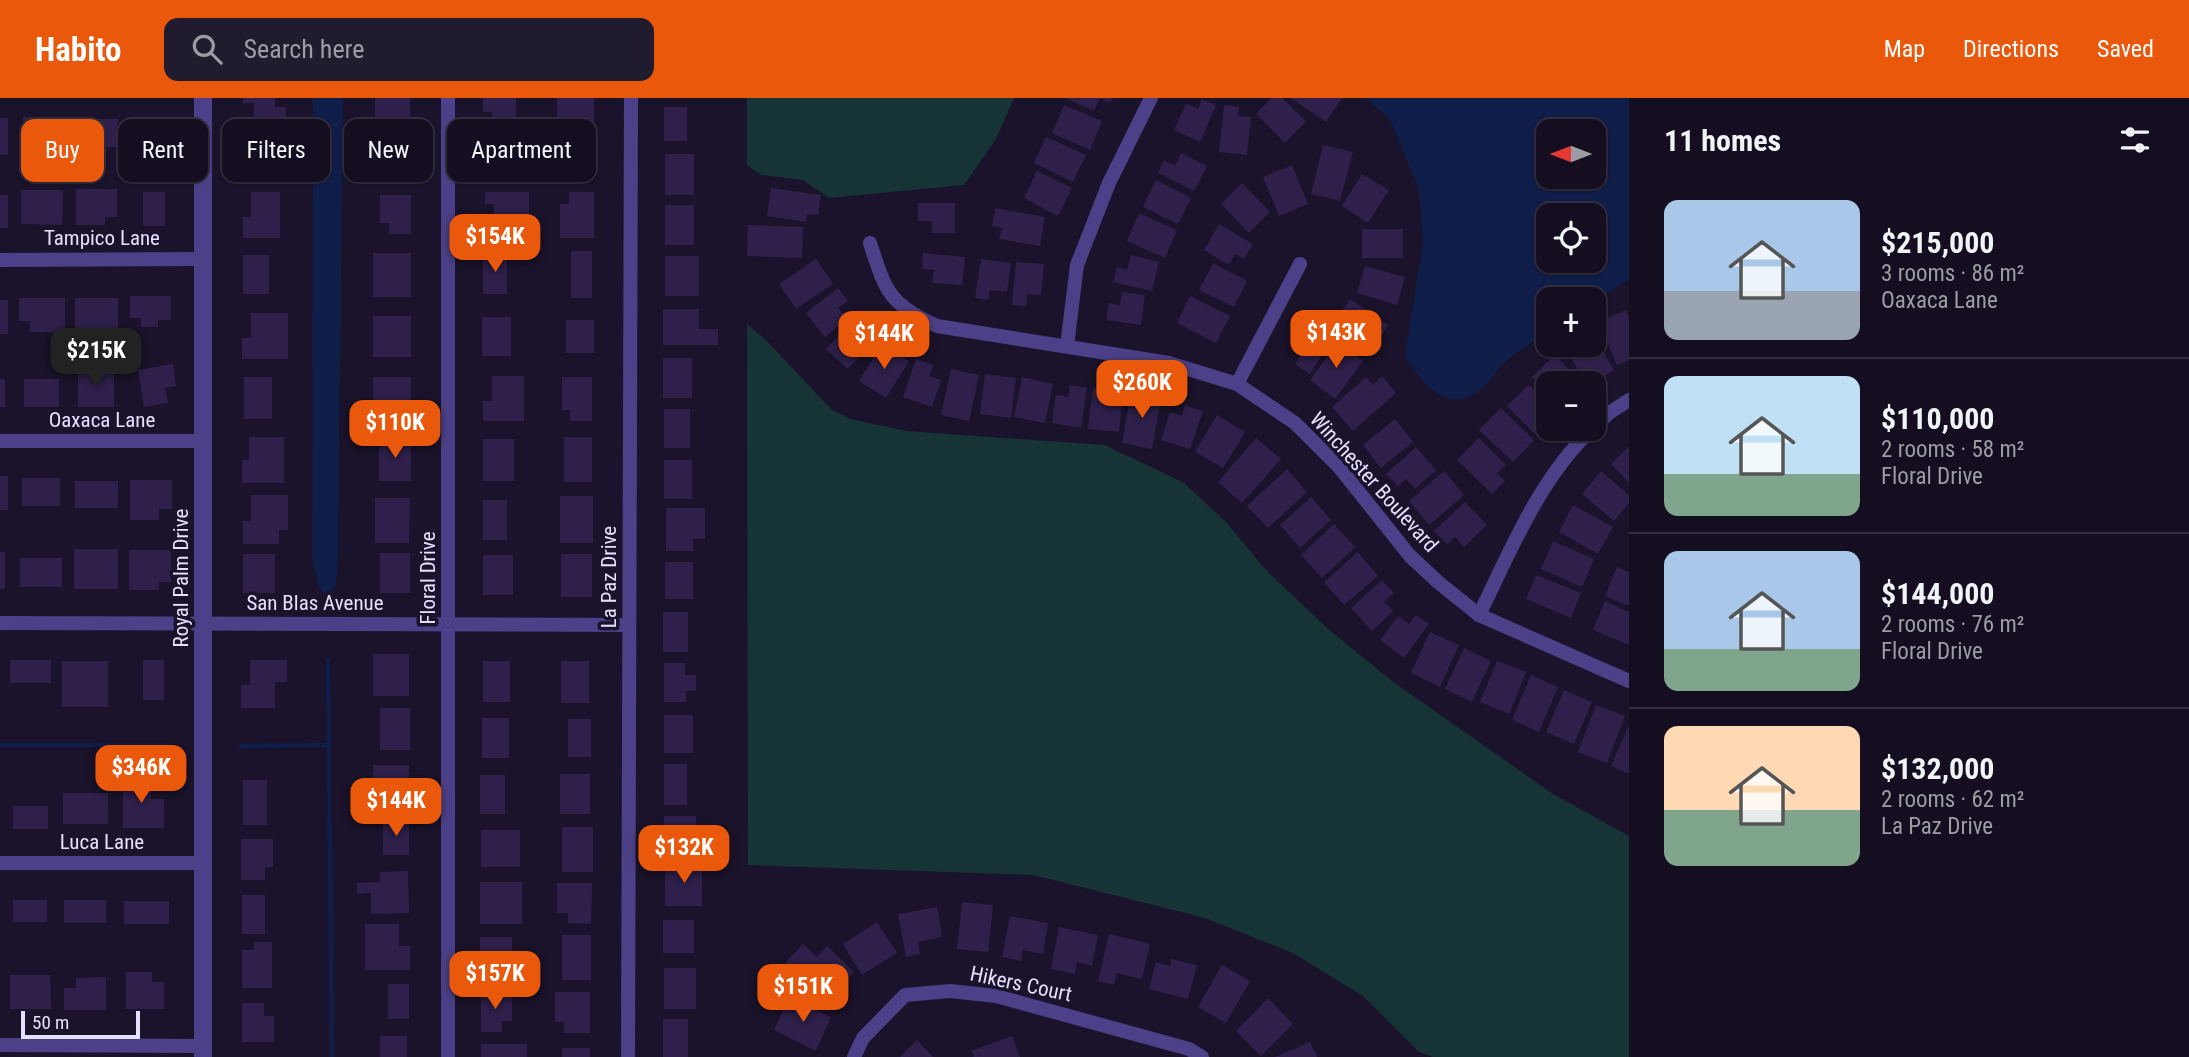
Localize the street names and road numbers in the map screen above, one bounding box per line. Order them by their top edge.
street label: Tampico Lane [44,226,160,250]
street label: Winchester Boulevard [1305,407,1443,557]
street label: Oaxaca Lane [49,408,155,432]
street label: Royal Palm Drive [169,508,193,647]
street label: La Paz Drive [597,526,621,628]
street label: Floral Drive [416,531,440,625]
street label: San Blas Avenue [246,591,384,615]
street label: Luca Lane [60,830,144,854]
street label: Hikers Court [968,962,1074,1006]

